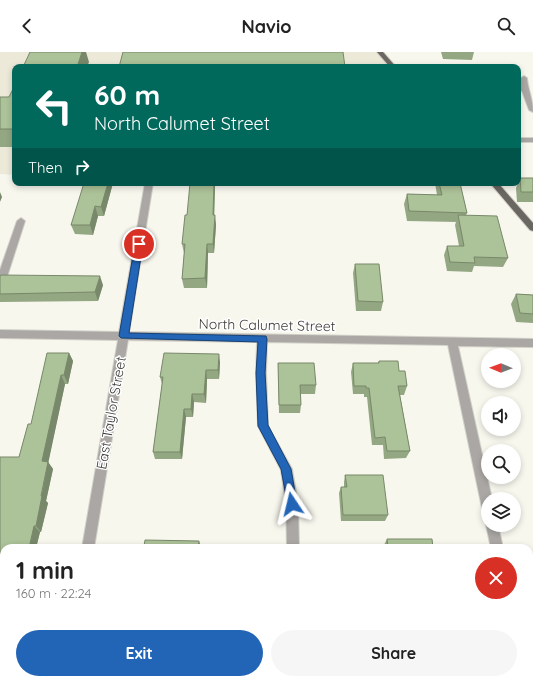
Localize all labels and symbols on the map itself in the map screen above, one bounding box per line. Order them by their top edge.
pin [122,227,156,261]
street label: North Calumet Street [198,315,336,335]
north arrow [481,348,521,388]
street label: East Taylor Street [92,355,130,471]
position arrow [271,483,313,525]

